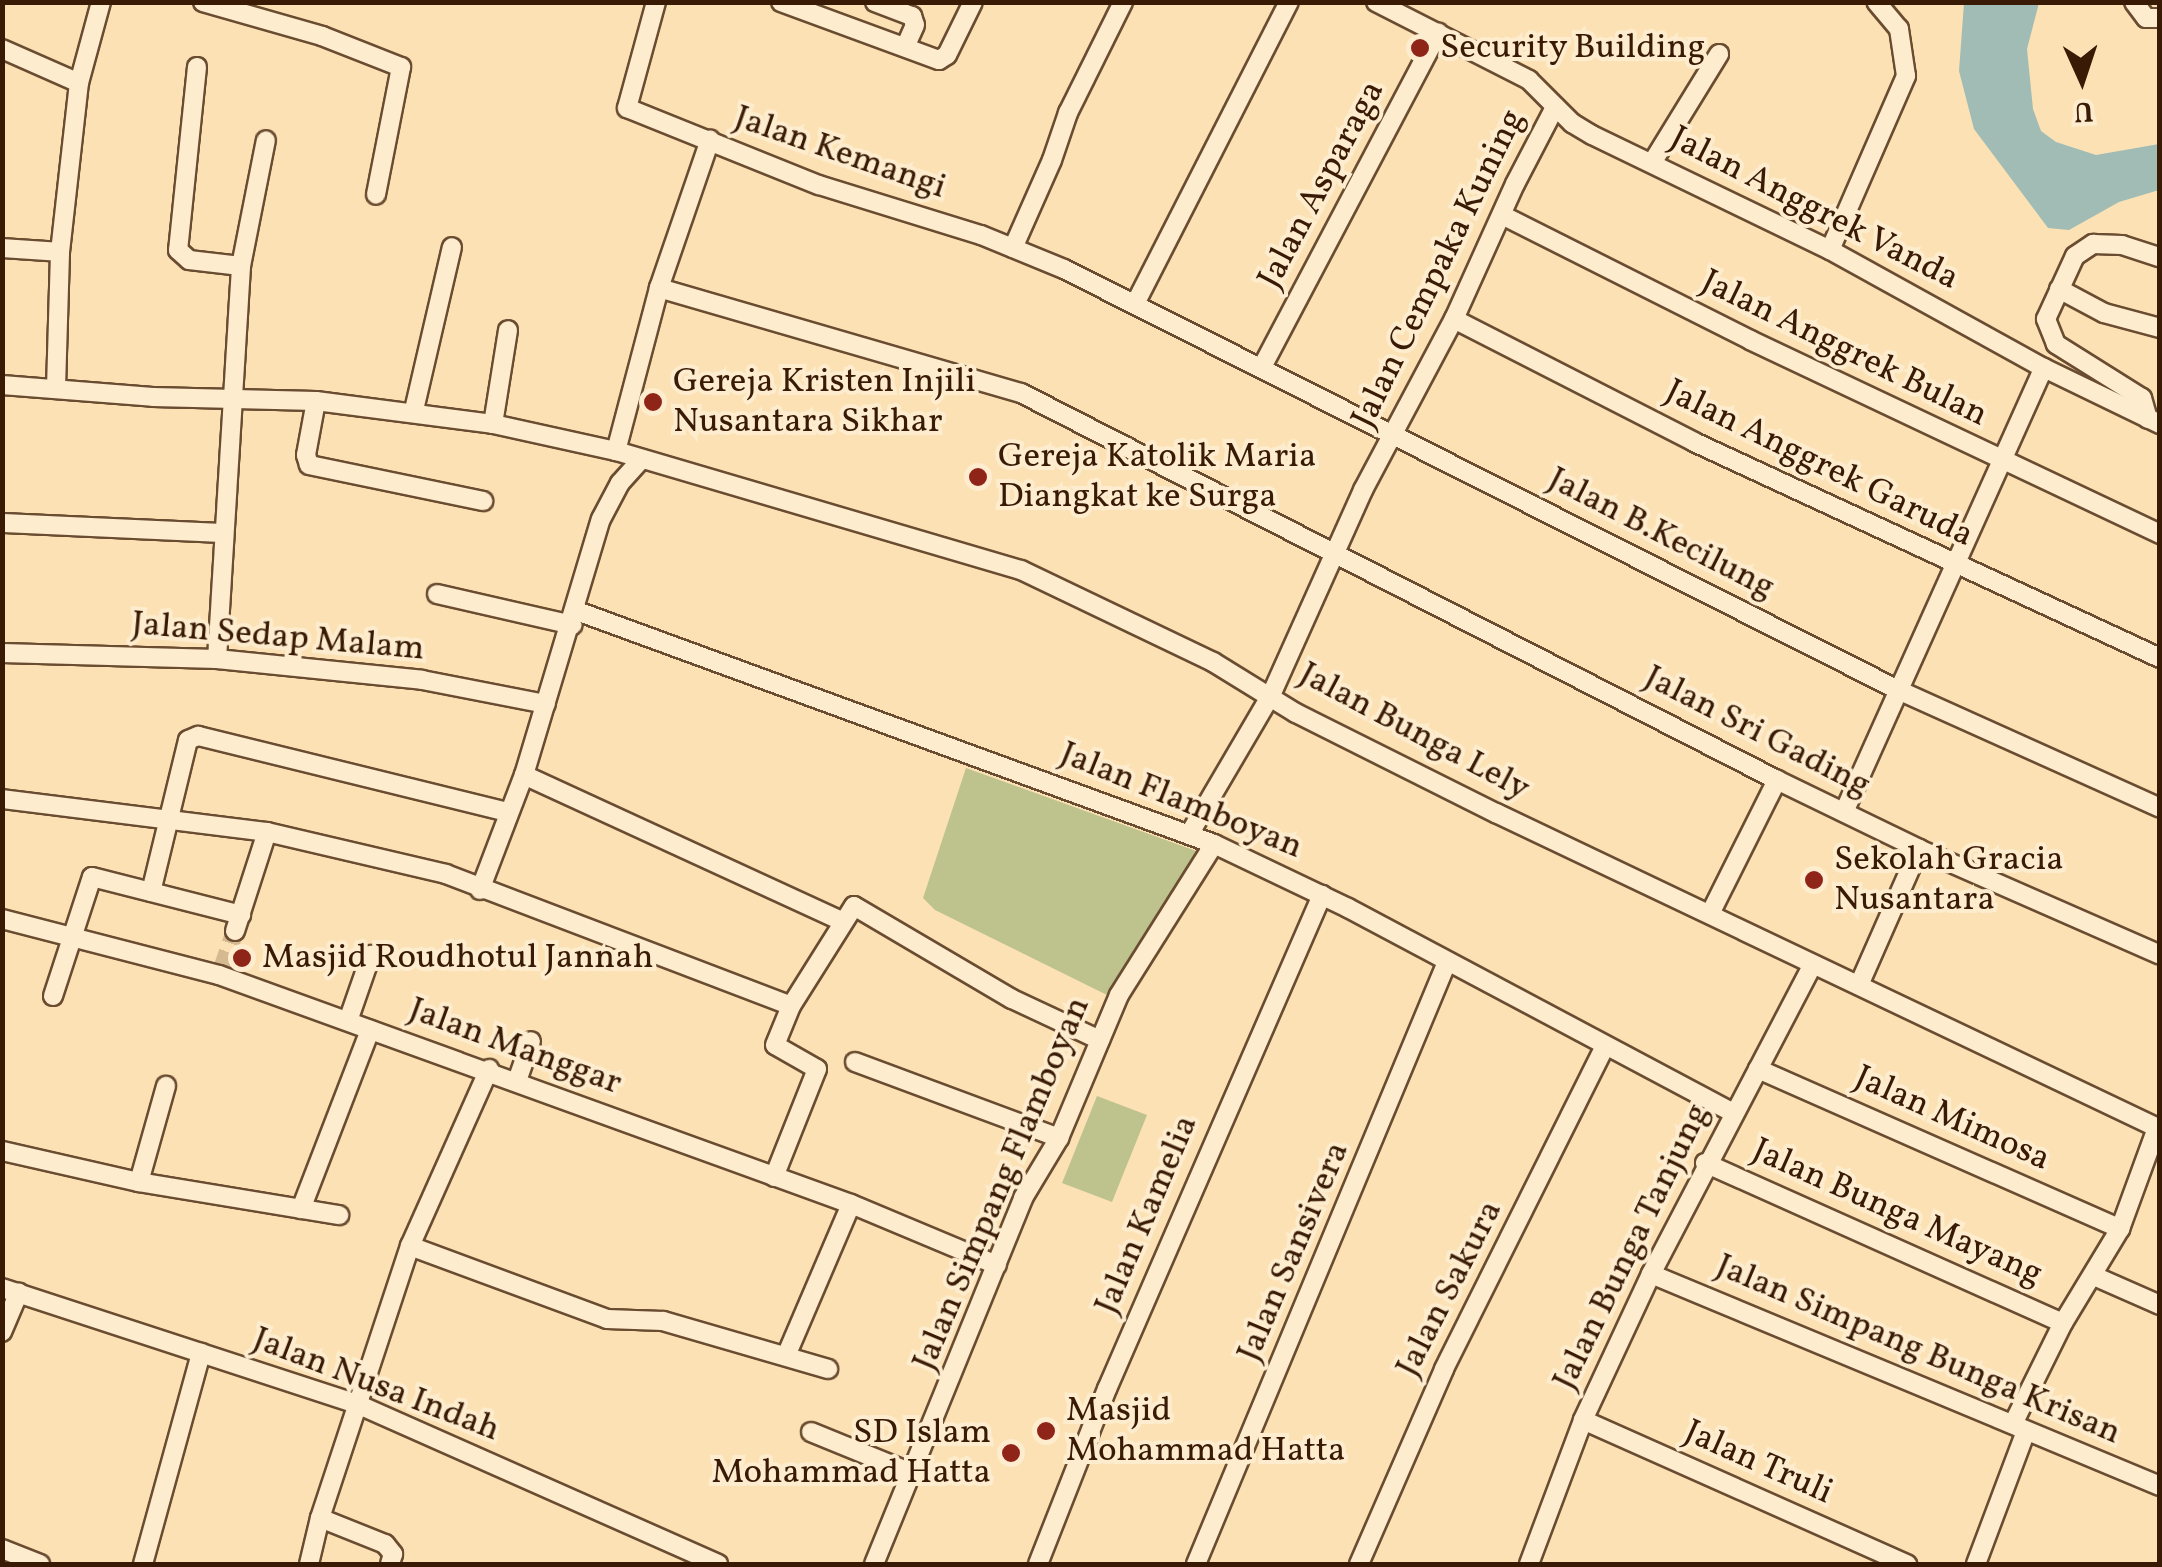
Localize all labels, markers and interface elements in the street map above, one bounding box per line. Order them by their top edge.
place label: Security Building [1440,27,1706,69]
north arrow [2032,30,2132,130]
marker: Security Building [1409,37,1431,59]
street label: Jalan Asparaga [1250,74,1394,296]
text: U [2073,90,2094,130]
street label: Jalan Kemangi [729,97,951,209]
street label: Jalan Cempaka Kuning [1343,103,1535,435]
street label: Jalan Anggrek Vanda [1662,118,1966,300]
street label: Jalan Anggrek Bulan [1694,261,1994,437]
place label: Gereja Kristen Injili Nusantara Sikhar [673,361,976,443]
street label: Jalan Anggrek Garuda [1658,371,1980,557]
marker: Gereja Kristen Injili Nusantara Sikhar [642,391,664,413]
place label: Gereja Katolik Maria Diangkat ke Surga [998,436,1316,518]
street label: Jalan B.Kecilung [1541,459,1781,609]
marker: Gereja Katolik Maria Diangkat ke Surga [967,466,989,488]
street label: Jalan Sedap Malam [130,603,426,671]
street label: Jalan Bunga Lely [1292,654,1536,810]
street label: Jalan Sri Gading [1637,657,1877,807]
street label: Jalan Flamboyan [1054,733,1308,869]
place label: Sekolah Gracia Nusantara [1834,839,2064,921]
marker: Sekolah Gracia Nusantara [1803,869,1825,891]
place label: Masjid Roudhotul Jannah [262,937,654,979]
marker: Masjid Roudhotul Jannah [231,947,253,969]
street label: Jalan Manggar [403,989,627,1105]
street label: Jalan Simpang Flamboyan [904,991,1100,1377]
street label: Jalan Mimosa [1848,1057,2056,1181]
street label: Jalan Bunga Tanjung [1544,1096,1720,1398]
street label: Jalan Kamelia [1086,1109,1208,1321]
street label: Jalan Bunga Mayang [1745,1130,2049,1296]
street label: Jalan Sansivera [1229,1136,1359,1368]
street label: Jalan Sakura [1388,1194,1512,1384]
street label: Jalan Simpang Bunga Krisan [1709,1246,2127,1454]
street label: Jalan Nusa Indah [247,1319,505,1451]
place label: Masjid Mohammad Hatta [1066,1390,1345,1472]
street label: Jalan Truli [1677,1411,1839,1515]
place label: SD Islam Mohammad Hatta [712,1412,991,1494]
marker: Masjid Mohammad Hatta [1035,1420,1057,1442]
marker: SD Islam Mohammad Hatta [1000,1442,1022,1464]

